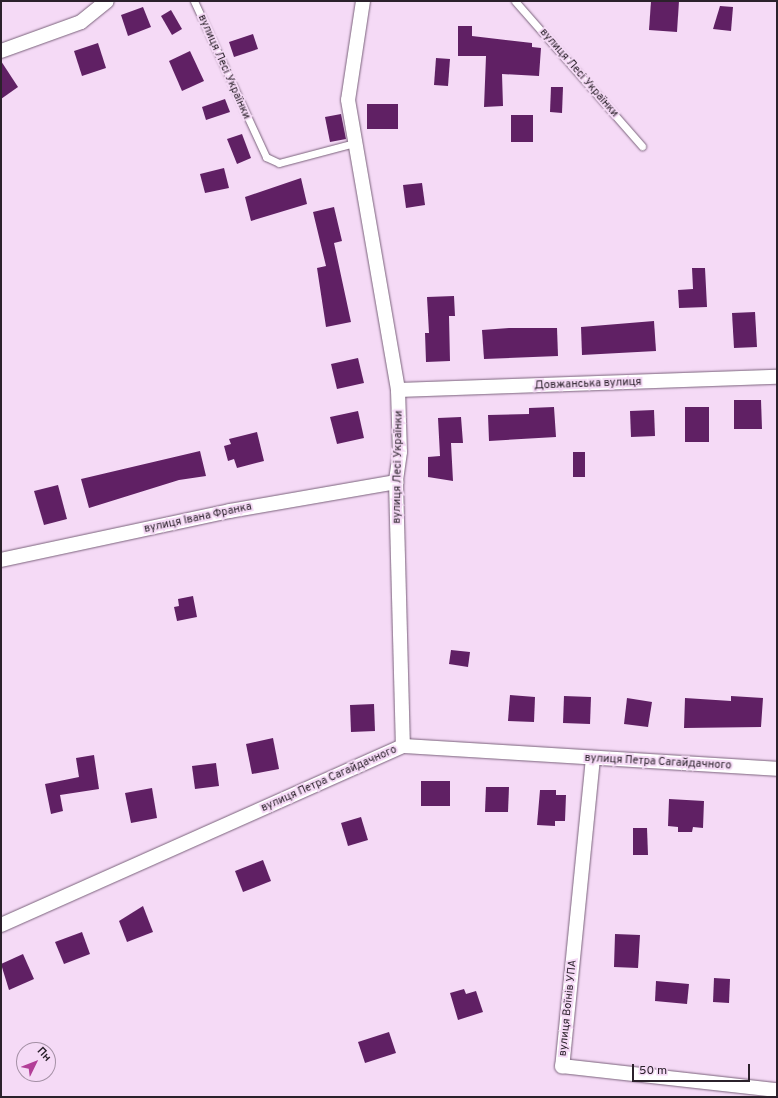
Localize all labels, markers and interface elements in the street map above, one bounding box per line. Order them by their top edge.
street label: вулиця Лесі Українки [195,13,253,121]
street label: вулиця Лесі Українки [537,26,621,120]
street label: Довжанська вулиця [534,376,642,392]
street label: вулиця Лесі Українки [390,410,406,524]
street label: вулиця Івана Франка [143,500,253,536]
street label: вулиця Петра Сагайдачного [259,743,399,815]
street label: вулиця Петра Сагайдачного [584,752,732,772]
street label: вулиця Воїнів УПА [556,959,580,1057]
north arrow [16,1042,56,1082]
text: Пн [34,1044,54,1065]
scale bar [634,1056,752,1082]
text: 50 m [639,1063,667,1079]

